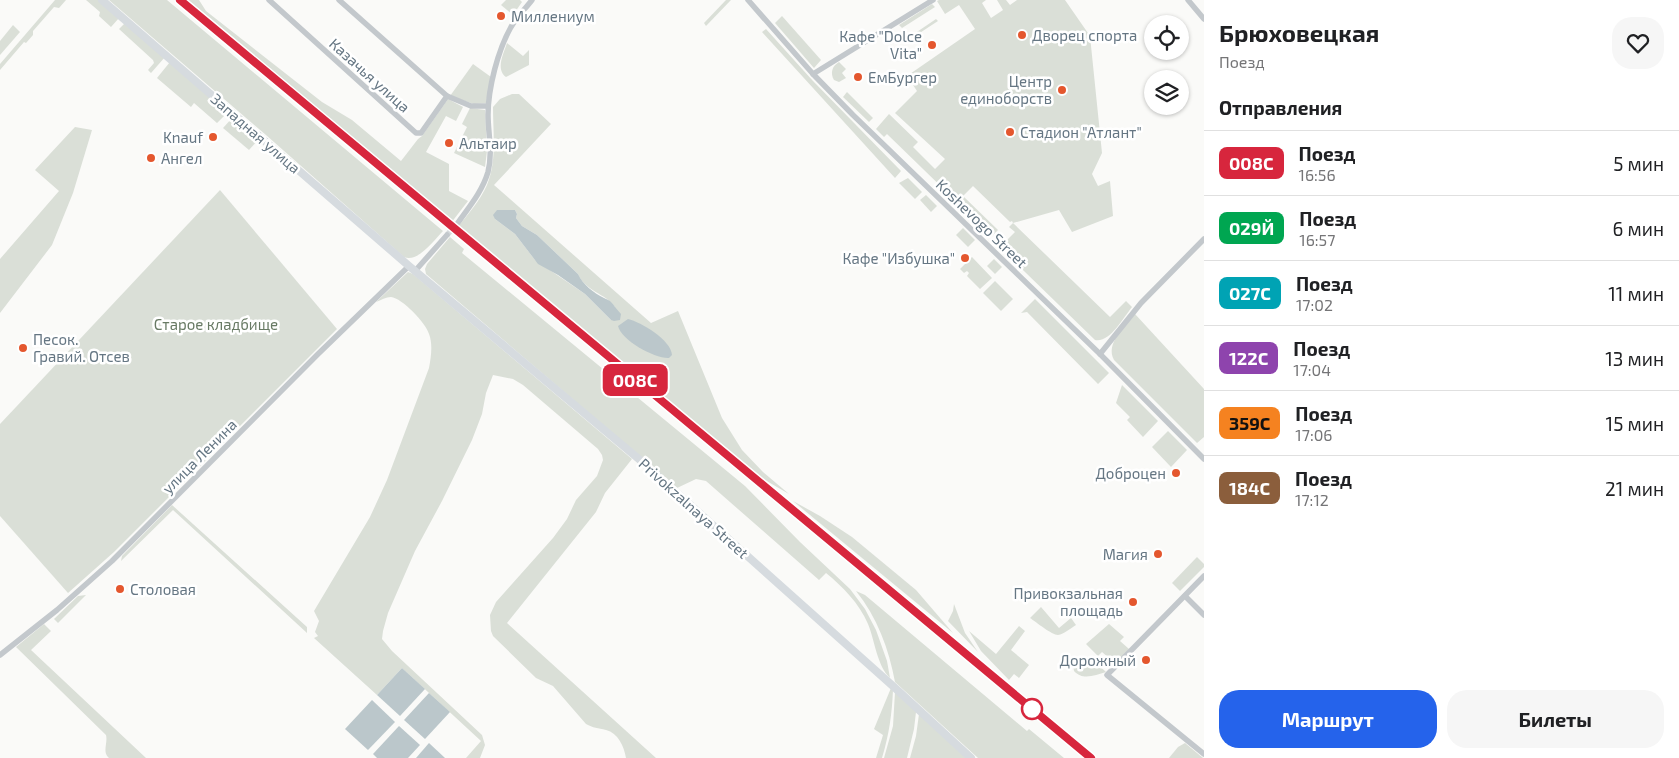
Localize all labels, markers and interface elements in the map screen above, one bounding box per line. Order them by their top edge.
place label: Миллениум [511,7,595,26]
marker: Миллениум [495,10,507,22]
map controls [1144,15,1189,115]
button: locate [1144,15,1189,60]
button: heart [1612,17,1664,69]
text: Брюховецкая [1219,18,1379,47]
place label: Дворец спорта [1032,26,1137,44]
place label: Кафе "Dolce Vita" [839,27,922,62]
marker: Дворец спорта [1016,29,1028,41]
street label: Казачья улица [325,34,414,117]
marker: Кафе "Dolce Vita" [926,39,938,51]
text: Поезд [1219,52,1265,71]
place label: ЕмБургер [868,68,937,87]
button: layers [1144,70,1189,115]
marker: ЕмБургер [852,71,864,83]
place label: Центр единоборств [960,72,1052,107]
marker: Центр единоборств [1056,84,1068,96]
street label: Западная улица [207,89,304,177]
text: Отправления [1219,96,1342,119]
place label: Стадион "Атлант" [1020,123,1142,141]
marker: Стадион "Атлант" [1004,126,1016,138]
place label: Knauf [163,128,203,146]
marker: Knauf [207,131,219,143]
place label: Альтаир [459,134,517,152]
marker: Альтаир [443,137,455,149]
text: Поезд [1299,142,1355,165]
place label: Ангел [161,149,202,167]
marker: Ангел [145,152,157,164]
text: 008С [1229,152,1274,174]
text: 5 мин [1613,152,1664,175]
text: 16:56 [1299,165,1336,184]
street label: Koshevogo Street [933,175,1032,271]
text: Поезд [1299,207,1356,230]
text: 029Й [1229,217,1274,239]
text: 6 мин [1612,217,1664,240]
text: 16:57 [1299,230,1335,249]
place label: Кафе "Избушка" [843,249,955,268]
marker: Кафе "Избушка" [959,252,971,264]
text: Поезд [1296,272,1353,295]
text: 027С [1229,282,1271,304]
text: 11 мин [1608,282,1664,305]
text: 17:02 [1296,295,1333,314]
park label: Старое кладбище [154,315,278,333]
place label: Песок. Гравий. Отсев [33,330,130,365]
text: Поезд [1293,337,1350,360]
marker: Песок. Гравий. Отсев [17,342,29,354]
text: 122С [1229,347,1268,369]
text: 13 мин [1605,347,1664,370]
text: 17:04 [1293,360,1331,379]
line badge: 008С [600,364,670,396]
text: 008С [613,369,657,391]
text: Поезд [1295,402,1352,425]
text: 359С [1229,412,1270,434]
text: 15 мин [1606,412,1664,435]
street label: улица Ленина [158,415,241,498]
text: 17:06 [1295,425,1333,444]
street label: Privokzalnaya Street [636,454,753,562]
place label: Доброцен [1095,464,1166,482]
marker: Доброцен [1170,467,1182,479]
text: Поезд [1295,467,1352,490]
text: 184С [1229,477,1270,499]
text: 21 мин [1605,477,1664,500]
text: 17:12 [1295,490,1329,509]
place label: Магия [1103,545,1148,563]
marker: Магия [1152,548,1164,560]
place label: Столовая [130,580,196,598]
marker: Столовая [114,583,126,595]
place label: Привокзальная площадь [1013,584,1123,619]
marker: Привокзальная площадь [1127,596,1139,608]
place label: Дорожный [1060,651,1136,669]
marker: Дорожный [1140,654,1152,666]
button: Маршрут [1219,690,1437,748]
button: Билеты [1447,690,1664,748]
unlabelled marker [1021,698,1043,720]

